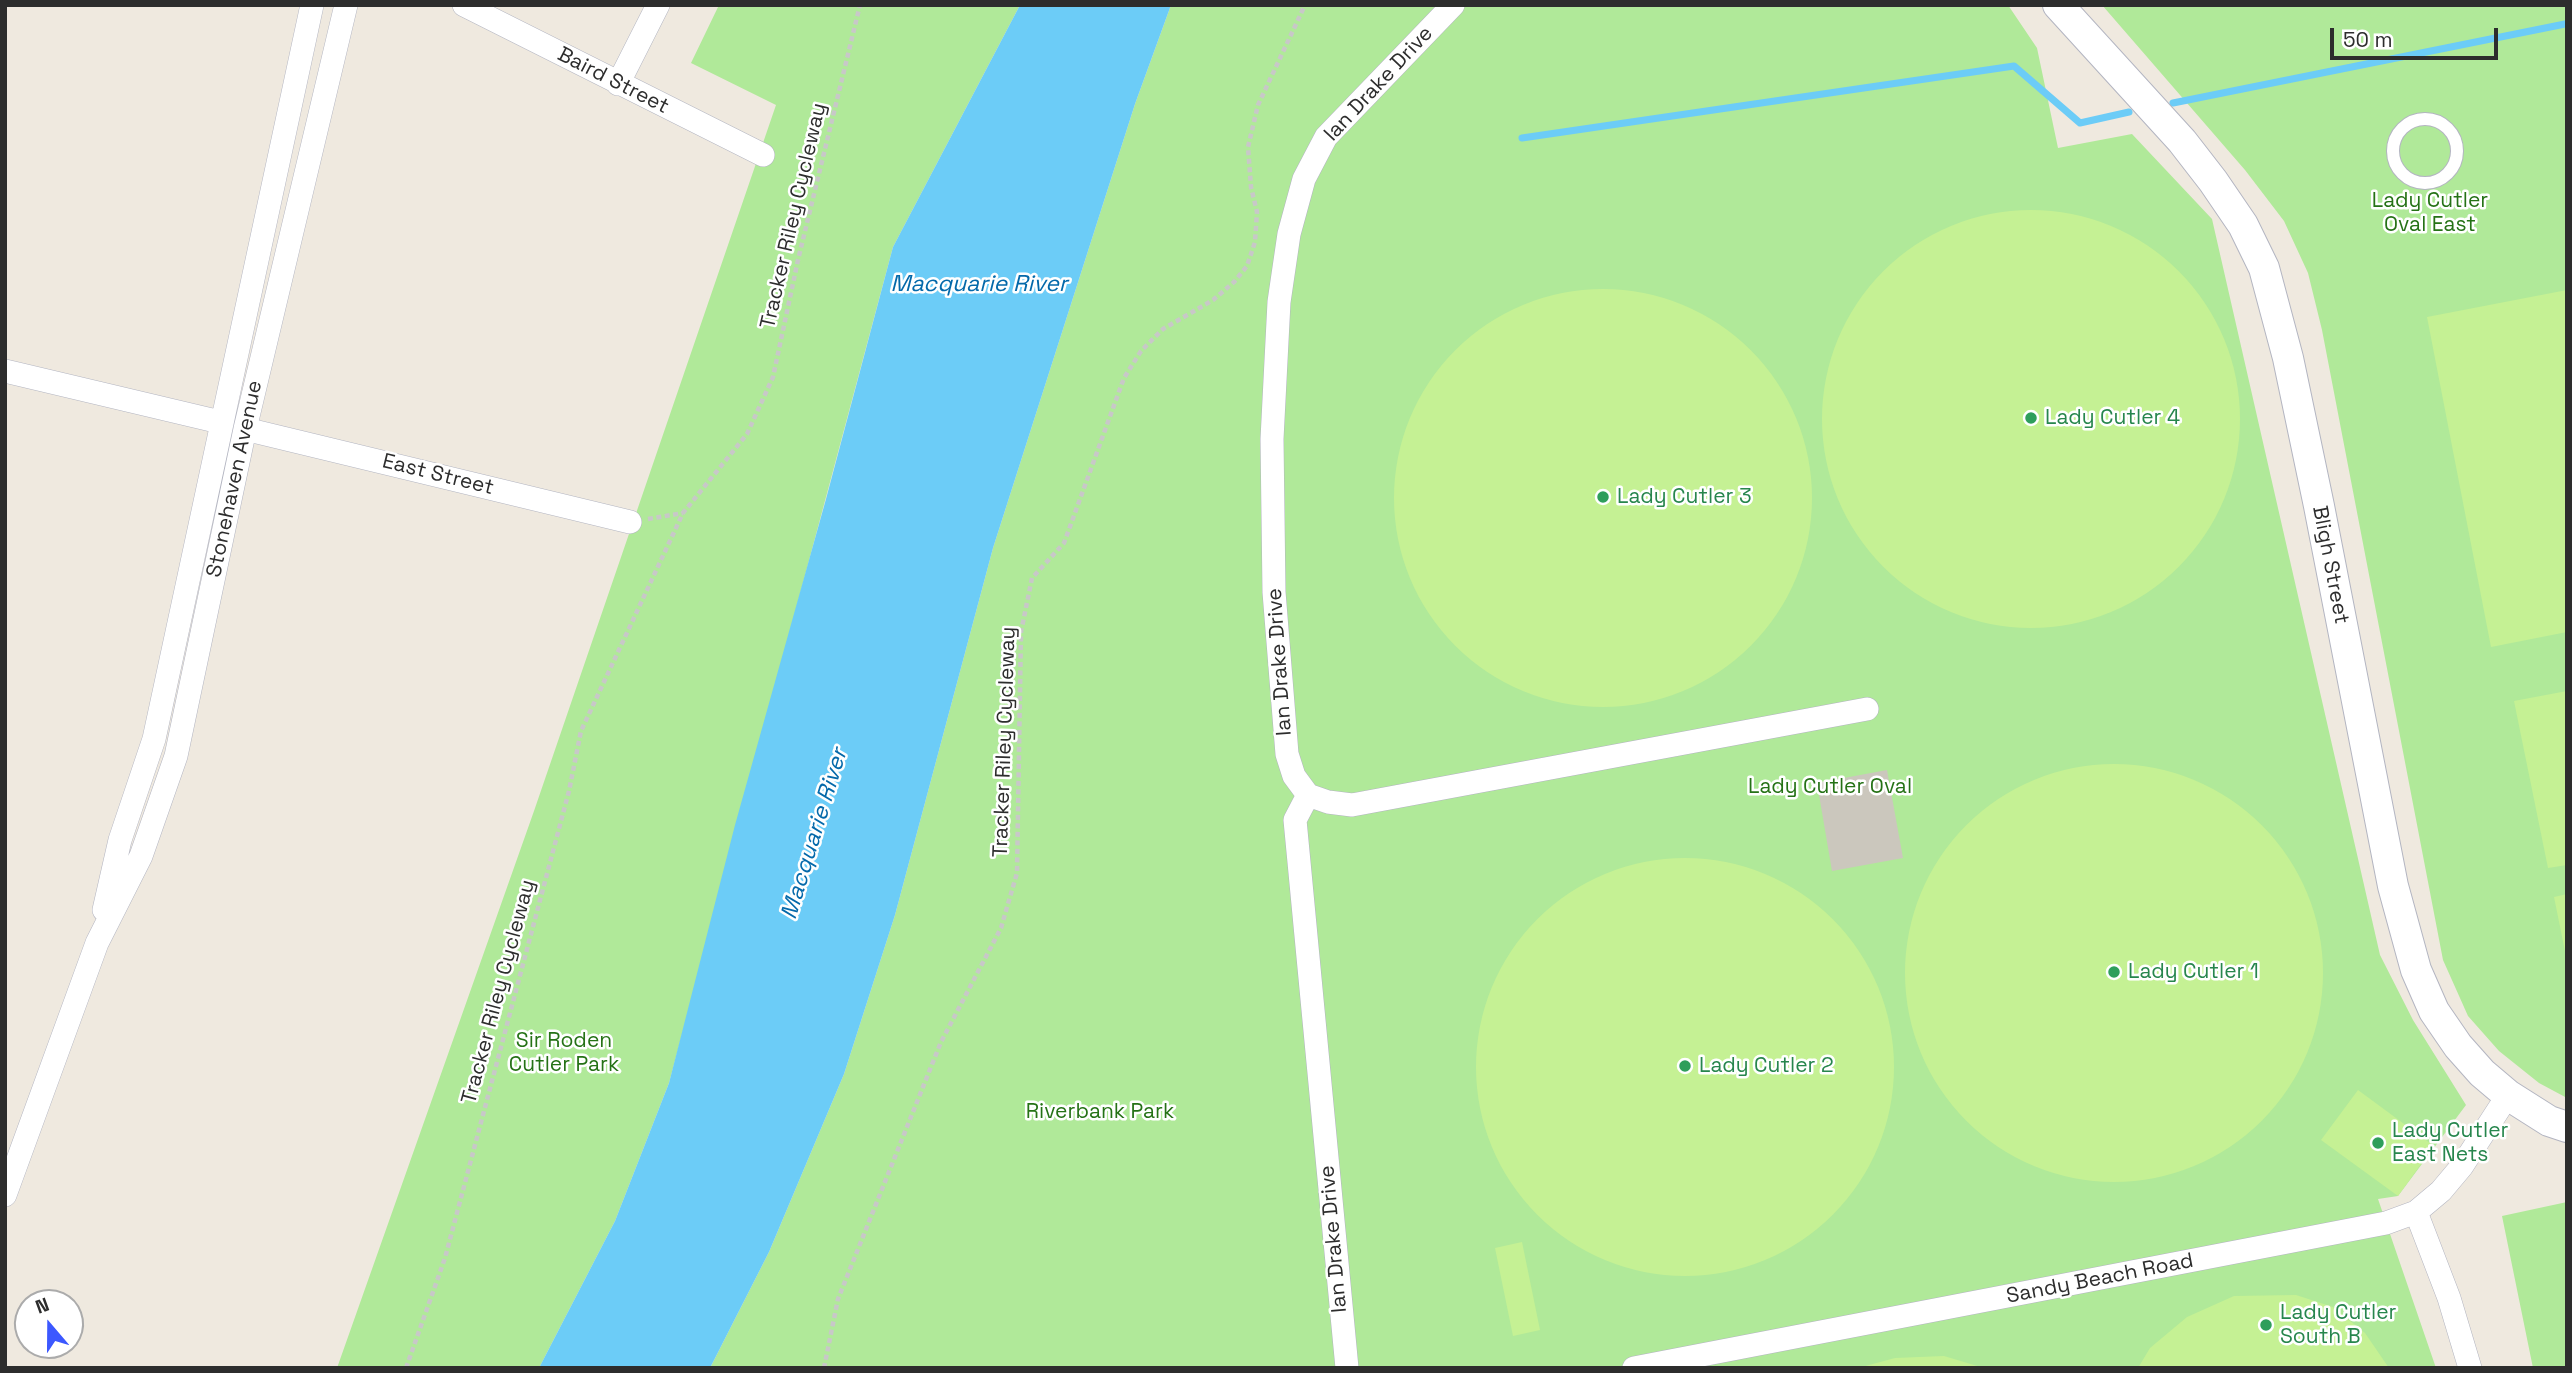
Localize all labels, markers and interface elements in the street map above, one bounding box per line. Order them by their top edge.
scale bar [2334,14,2502,58]
street label: Ian Drake Drive [1319,21,1439,147]
text: 50 m [2343,26,2393,53]
street label: Baird Street [553,42,673,120]
street label: Tracker Riley Cycleway [756,101,832,331]
park label: Lady Cutler Oval East [2372,188,2488,238]
water label: Macquarie River [891,271,1067,299]
street label: Stonehaven Avenue [202,378,268,580]
place label: Lady Cutler 4 [2045,405,2180,431]
marker: Lady Cutler 4 [2023,410,2039,426]
street label: East Street [380,449,496,501]
place label: Lady Cutler 3 [1617,484,1752,510]
marker: Lady Cutler 3 [1595,489,1611,505]
street label: Bligh Street [2306,504,2354,626]
street label: Ian Drake Drive [1262,587,1298,737]
street label: Tracker Riley Cycleway [988,626,1022,858]
water label: Macquarie River [776,745,854,923]
park label: Lady Cutler Oval [1748,774,1912,800]
street label: Tracker Riley Cycleway [457,877,541,1107]
place label: Lady Cutler 1 [2128,959,2259,985]
marker: Lady Cutler 1 [2106,964,2122,980]
park label: Sir Roden Cutler Park [509,1028,619,1078]
place label: Lady Cutler 2 [1699,1053,1834,1079]
marker: Lady Cutler 2 [1677,1058,1693,1074]
park label: Riverbank Park [1026,1099,1174,1125]
place label: Lady Cutler East Nets [2392,1118,2509,1168]
marker: Lady Cutler East Nets [2370,1135,2386,1151]
street label: Ian Drake Drive [1315,1164,1353,1314]
street label: Sandy Beach Road [2004,1248,2196,1310]
north arrow [14,1289,84,1359]
text: N [32,1292,53,1320]
place label: Lady Cutler South B [2280,1300,2397,1350]
marker: Lady Cutler South B [2258,1317,2274,1333]

